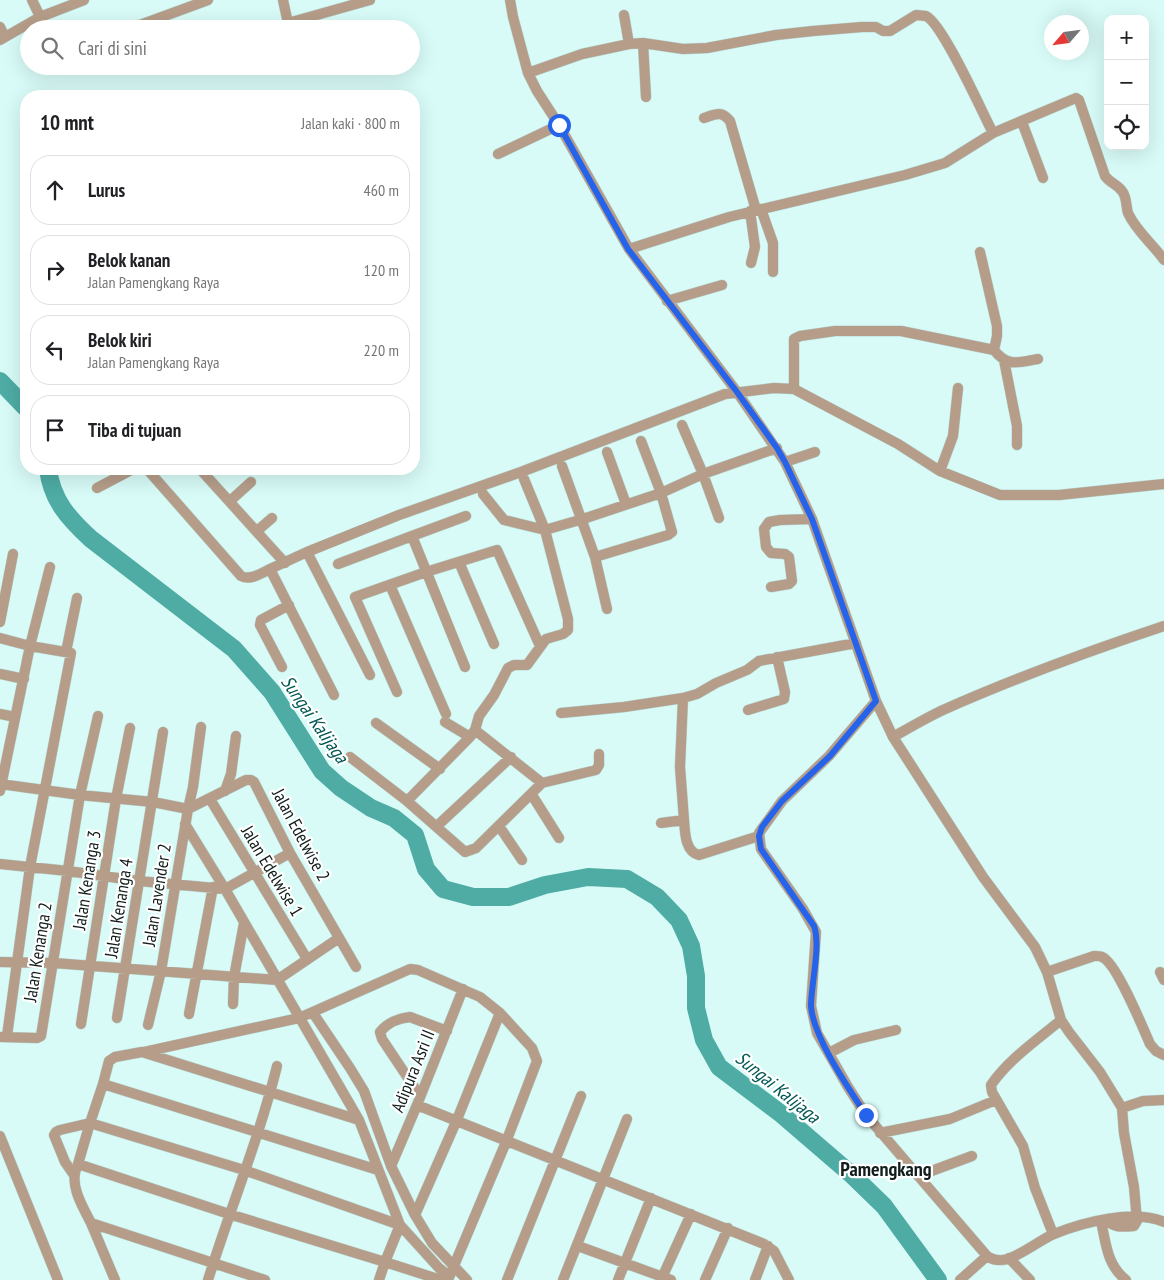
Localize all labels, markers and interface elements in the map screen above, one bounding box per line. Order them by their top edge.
north arrow [1044,15,1089,60]
map controls [1104,15,1149,150]
button: + [1104,15,1149,60]
search box [20,20,420,75]
icon: search [38,34,66,62]
text: Cari di sini [78,36,147,60]
button: − [1104,60,1149,105]
button: locate [1104,105,1149,150]
text: 10 mnt [40,109,94,136]
text: Jalan kaki · 800 m [301,113,400,133]
route start [548,114,571,137]
icon: ahead [41,176,69,204]
text: Lurus [88,178,125,202]
text: 460 m [364,180,399,200]
text: Belok kanan [88,248,170,272]
icon: right [41,256,69,284]
text: 120 m [364,260,399,280]
text: Jalan Pamengkang Raya [88,272,219,292]
text: Belok kiri [88,328,152,352]
icon: left [41,336,69,364]
text: 220 m [364,340,399,360]
text: Jalan Pamengkang Raya [88,352,219,372]
icon: arrive [41,416,69,444]
text: Tiba di tujuan [88,418,181,442]
water label: Sungai Kalijaga [276,671,355,769]
street label: Jalan Edelwise 2 [267,784,335,885]
street label: Jalan Edelwise 1 [236,820,308,920]
street label: Jalan Kenanga 3 [67,829,106,932]
street label: Jalan Lavender 2 [137,842,176,949]
street label: Jalan Kenanga 4 [99,857,138,960]
street label: Jalan Kenanga 2 [18,901,57,1004]
street label: Adipura Asri II [386,1026,439,1115]
water label: Sungai Kalijaga [731,1046,826,1129]
route end [855,1104,878,1127]
district label: Pamengkang [840,1156,932,1182]

